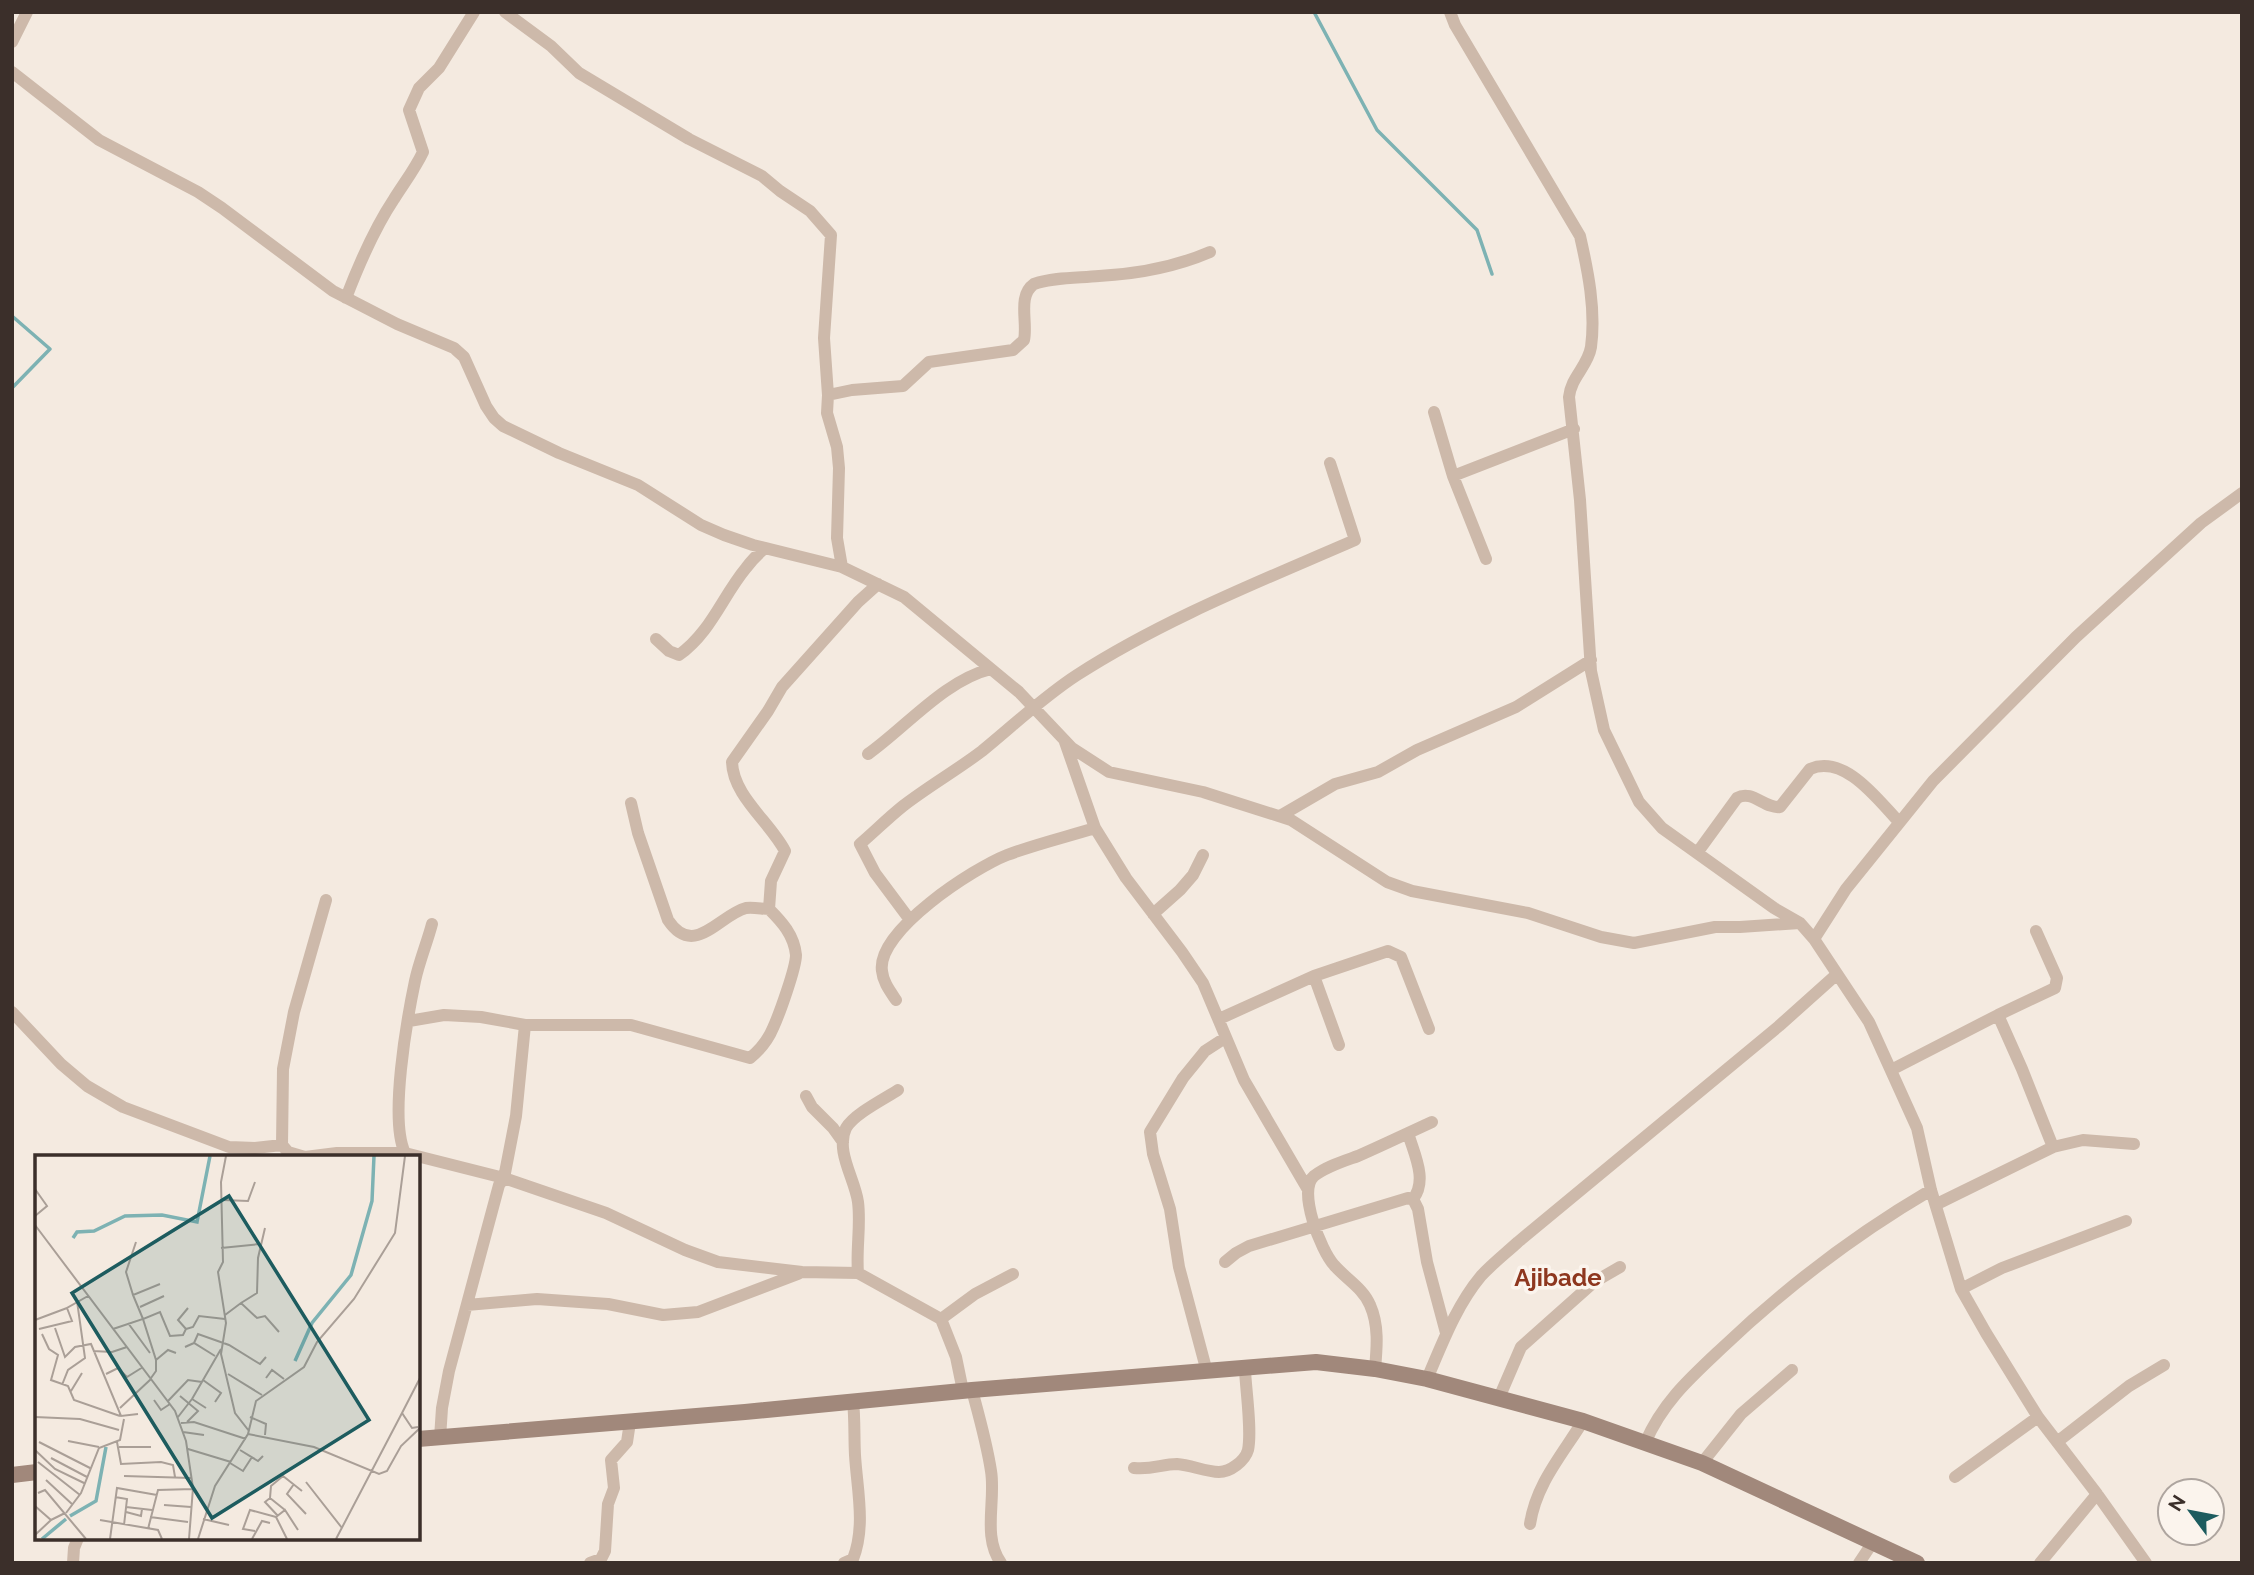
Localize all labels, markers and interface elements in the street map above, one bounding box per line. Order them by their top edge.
inset map [35,1155,420,1540]
district label: Ajibade [1514,1263,1602,1292]
north arrow [2156,1477,2226,1547]
text: N [2163,1491,2190,1515]

